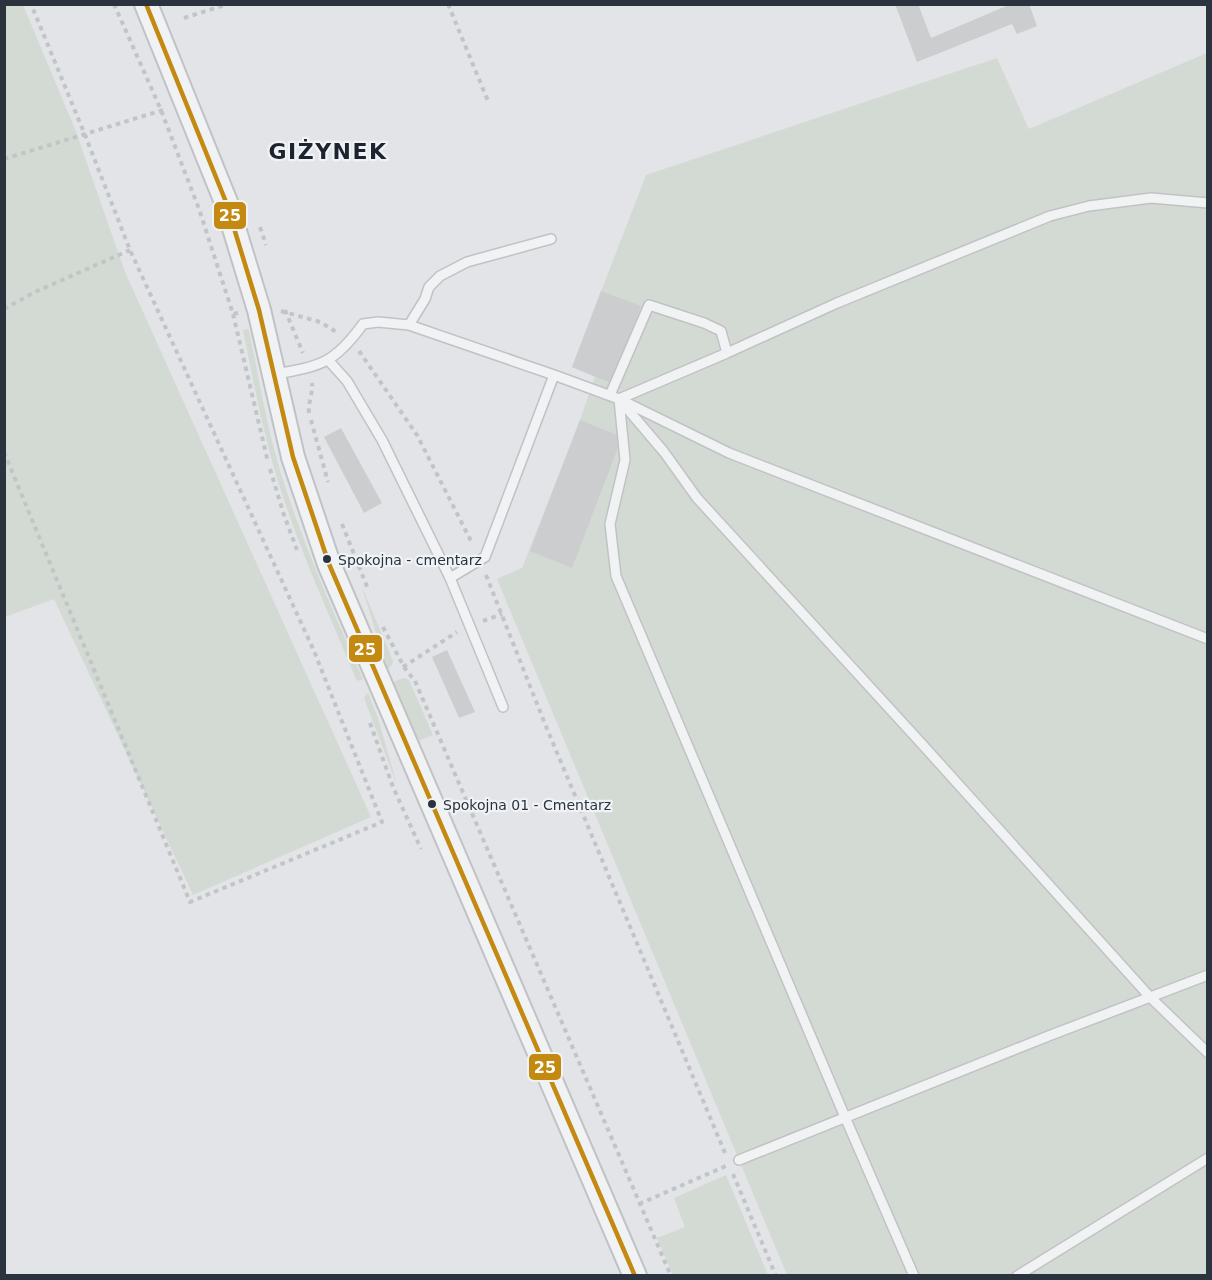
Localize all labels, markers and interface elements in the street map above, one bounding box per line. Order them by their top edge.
district label: GIŻYNEK [268,139,388,164]
line badge: 25 [213,201,247,230]
text: 25 [219,206,241,225]
place label: Spokojna - cmentarz [338,552,482,568]
marker: Spokojna - cmentarz [321,553,333,565]
line badge: 25 [348,634,383,663]
text: 25 [354,640,376,659]
place label: Spokojna 01 - Cmentarz [443,797,611,813]
marker: Spokojna 01 - Cmentarz [426,798,438,810]
line badge: 25 [528,1053,562,1081]
text: 25 [534,1058,556,1077]

